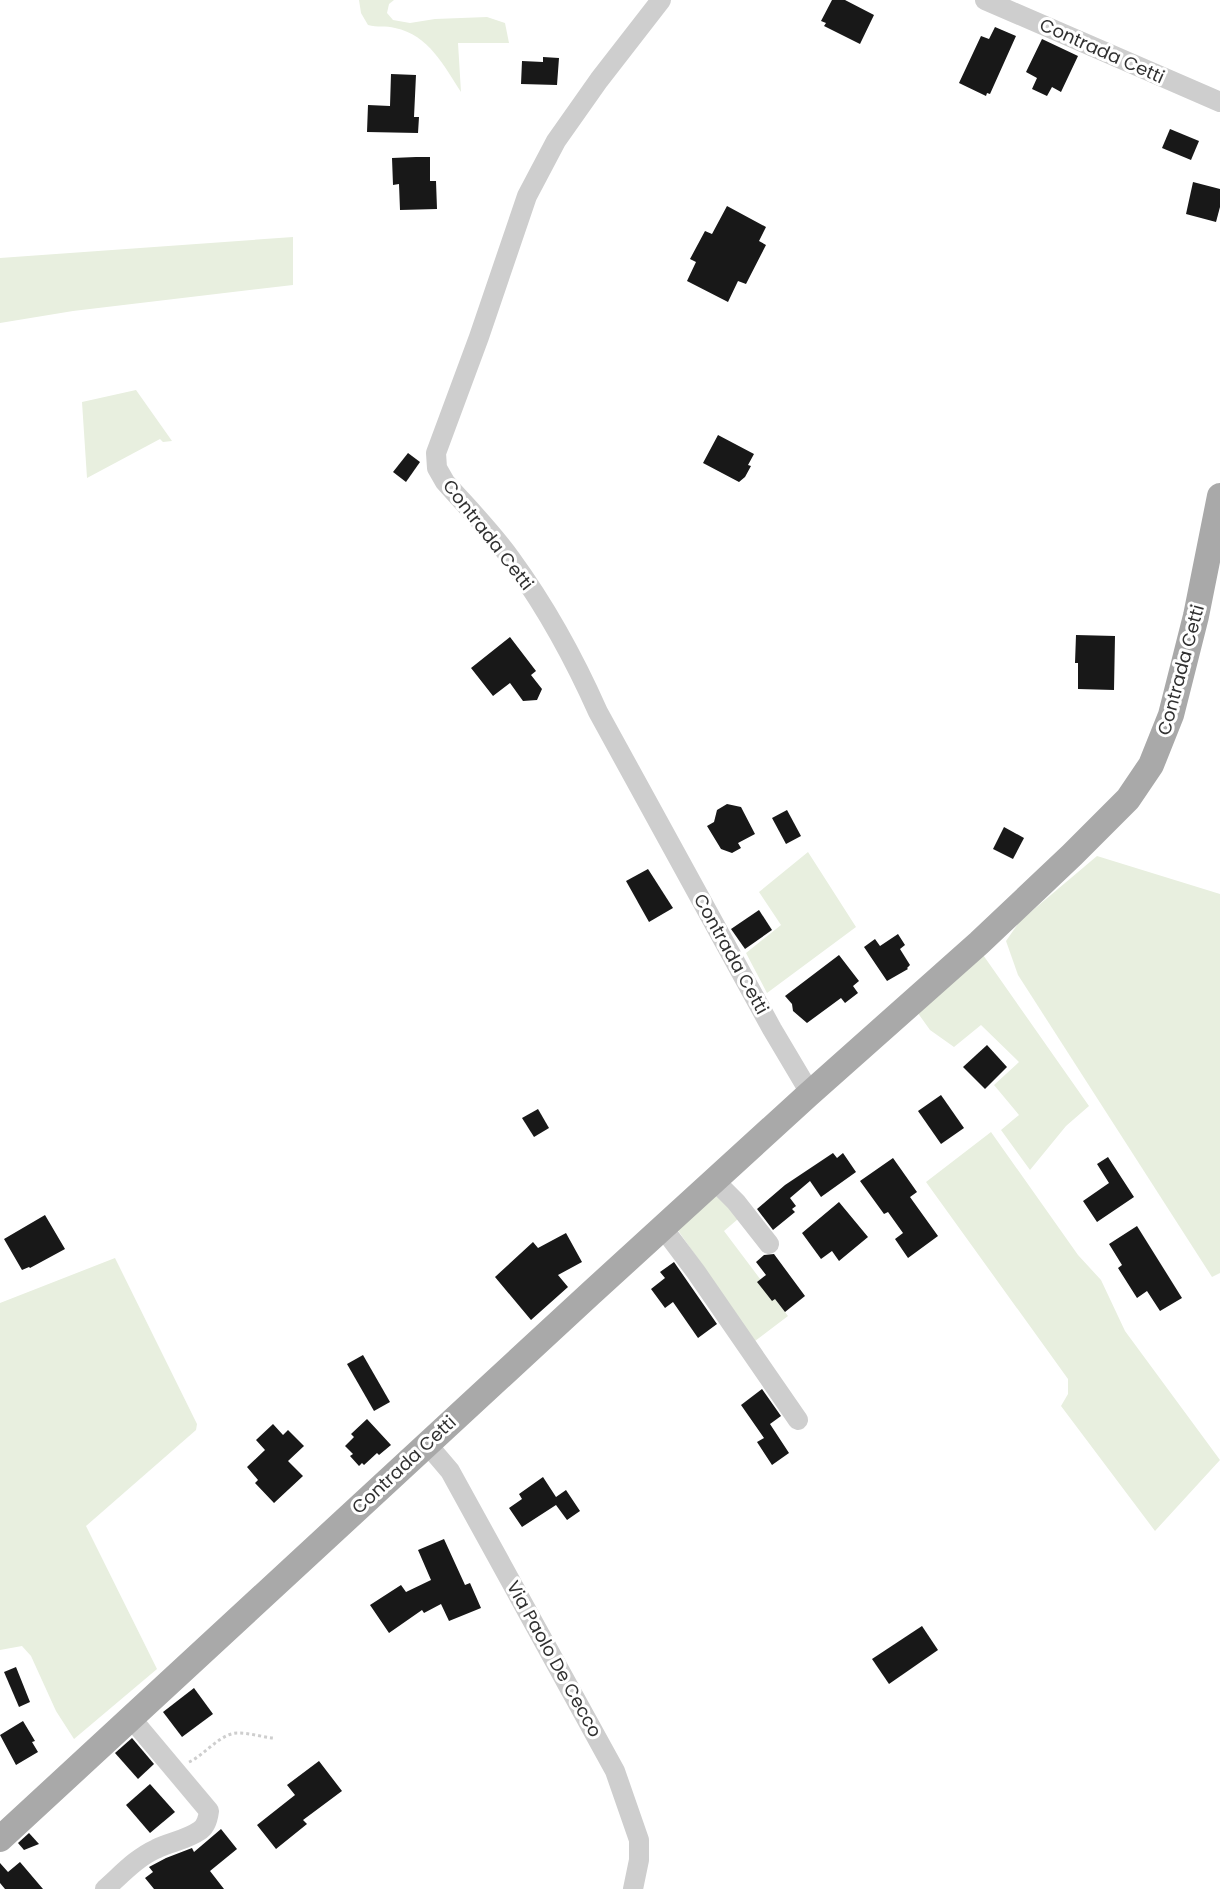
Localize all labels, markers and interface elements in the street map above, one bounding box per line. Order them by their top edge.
street label: Contrada Cetti [1036,12,1169,89]
street label: Contrada Cetti [437,474,540,595]
street label: Contrada Cetti [1151,602,1210,738]
street label: Contrada Cetti [688,889,775,1018]
street label: Contrada Cetti [346,1410,461,1520]
street label: Via Paolo De Cecco [501,1576,608,1742]

